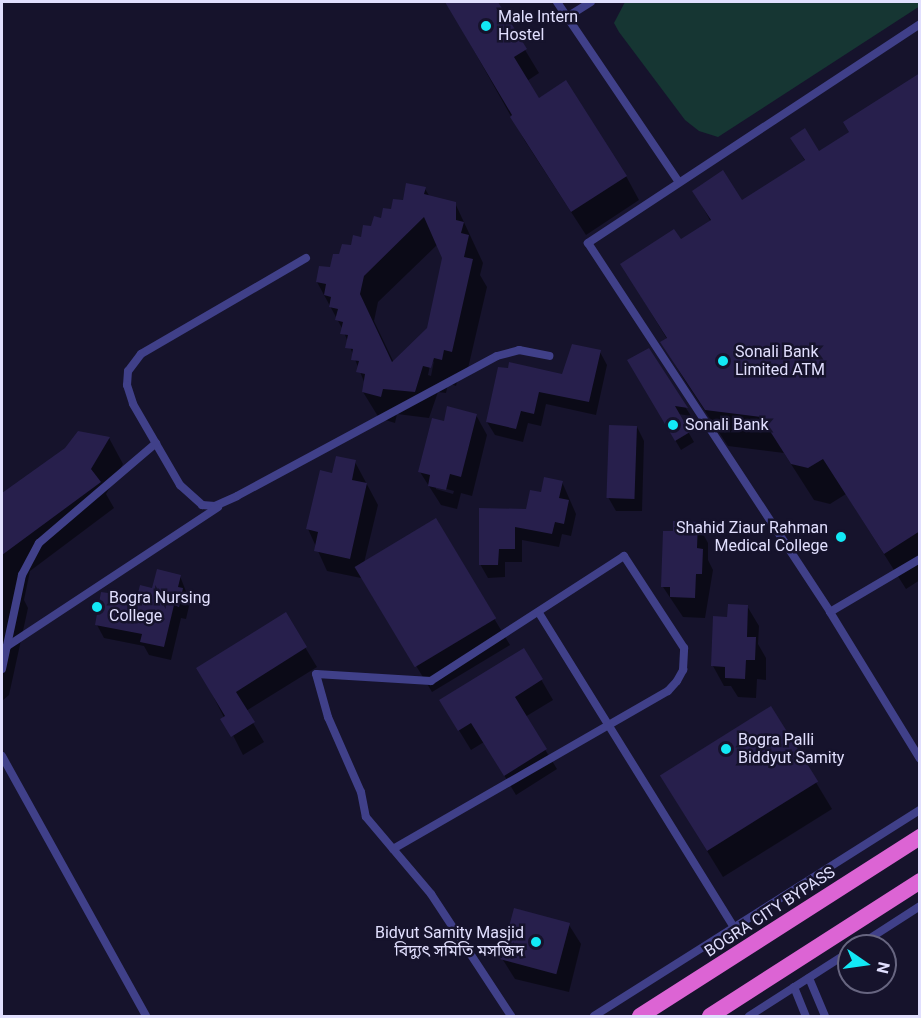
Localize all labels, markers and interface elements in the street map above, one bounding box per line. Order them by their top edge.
place label: Male Intern Hostel [498,7,578,45]
marker: Male Intern Hostel [479,19,493,33]
place label: Sonali Bank Limited ATM [735,342,825,380]
marker: Sonali Bank Limited ATM [716,354,730,368]
place label: Sonali Bank [685,415,769,435]
marker: Sonali Bank [666,418,680,432]
place label: Shahid Ziaur Rahman Medical College [676,518,828,556]
marker: Shahid Ziaur Rahman Medical College [832,528,850,546]
place label: Bogra Nursing College [109,588,210,626]
marker: Bogra Nursing College [90,600,104,614]
place label: Bogra Palli Biddyut Samity [738,730,844,768]
marker: Bogra Palli Biddyut Samity [719,742,733,756]
street label: BOGRA CITY BYPASS [701,863,839,961]
place label: Bidyut Samity Masjid বিদ্যুৎ সমিতি মসজিদ [375,923,524,961]
north arrow [837,934,897,994]
marker: Bidyut Samity Masjid বিদ্যুৎ সমিতি মসজিদ [529,935,543,949]
text: N [873,960,894,975]

